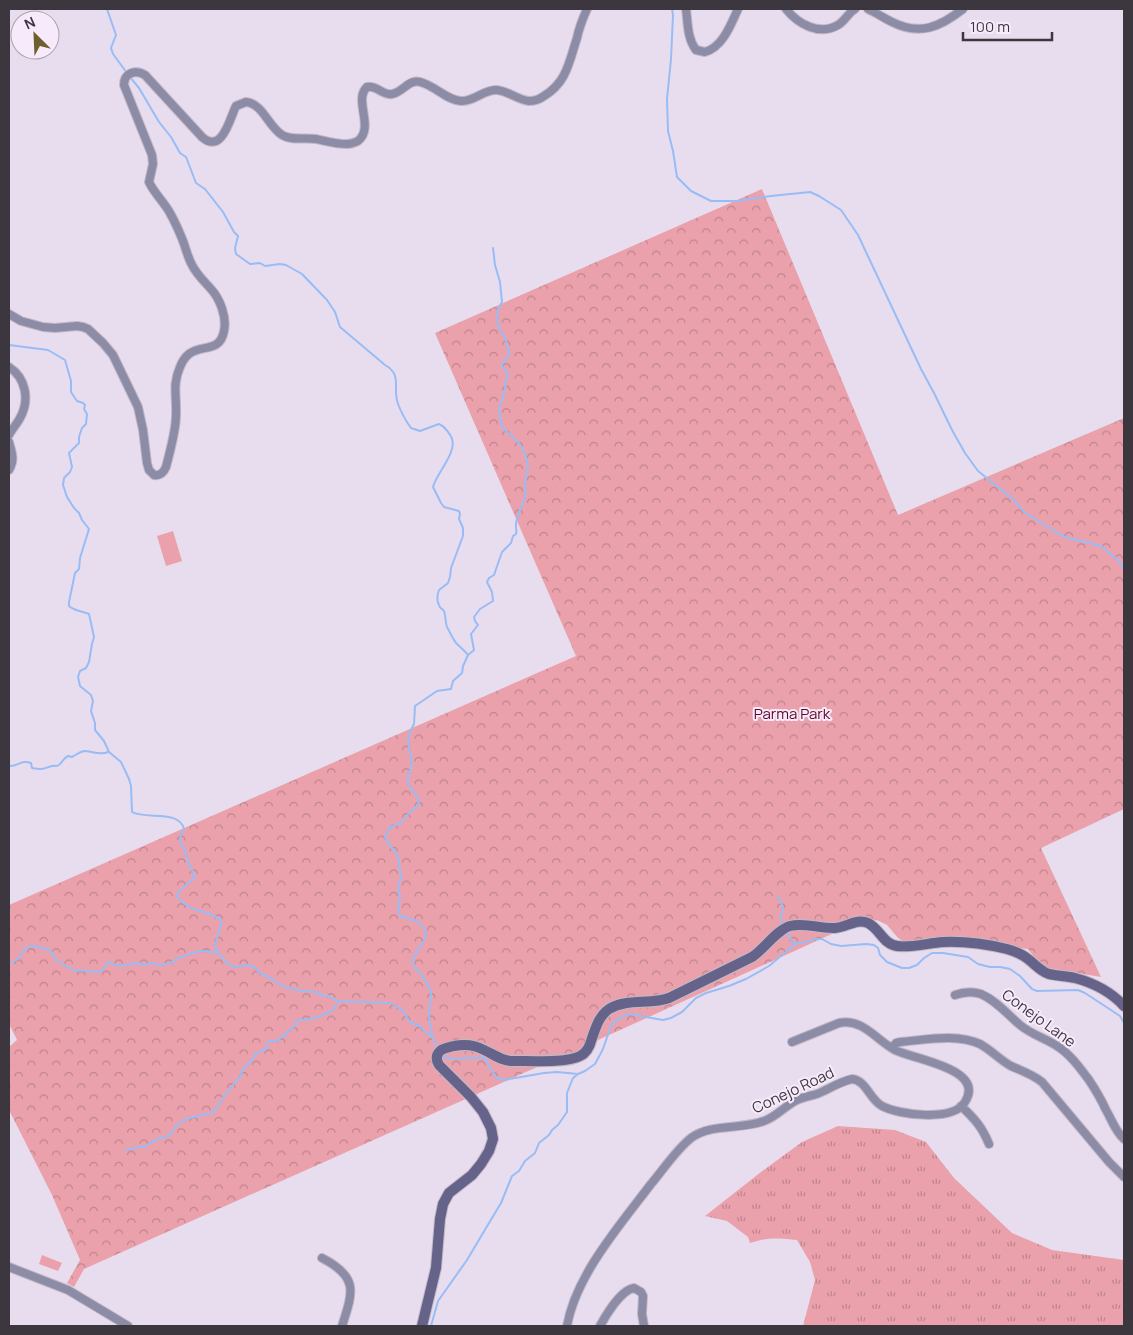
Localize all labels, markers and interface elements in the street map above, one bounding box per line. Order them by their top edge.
north arrow [10,10,60,60]
scale bar [963,10,1052,42]
text: N [21,12,38,33]
text: 100 m [970,16,1010,37]
park label: Parma Park [754,703,831,724]
street label: Conejo Lane [998,984,1080,1052]
street label: Conejo Road [748,1062,838,1118]

